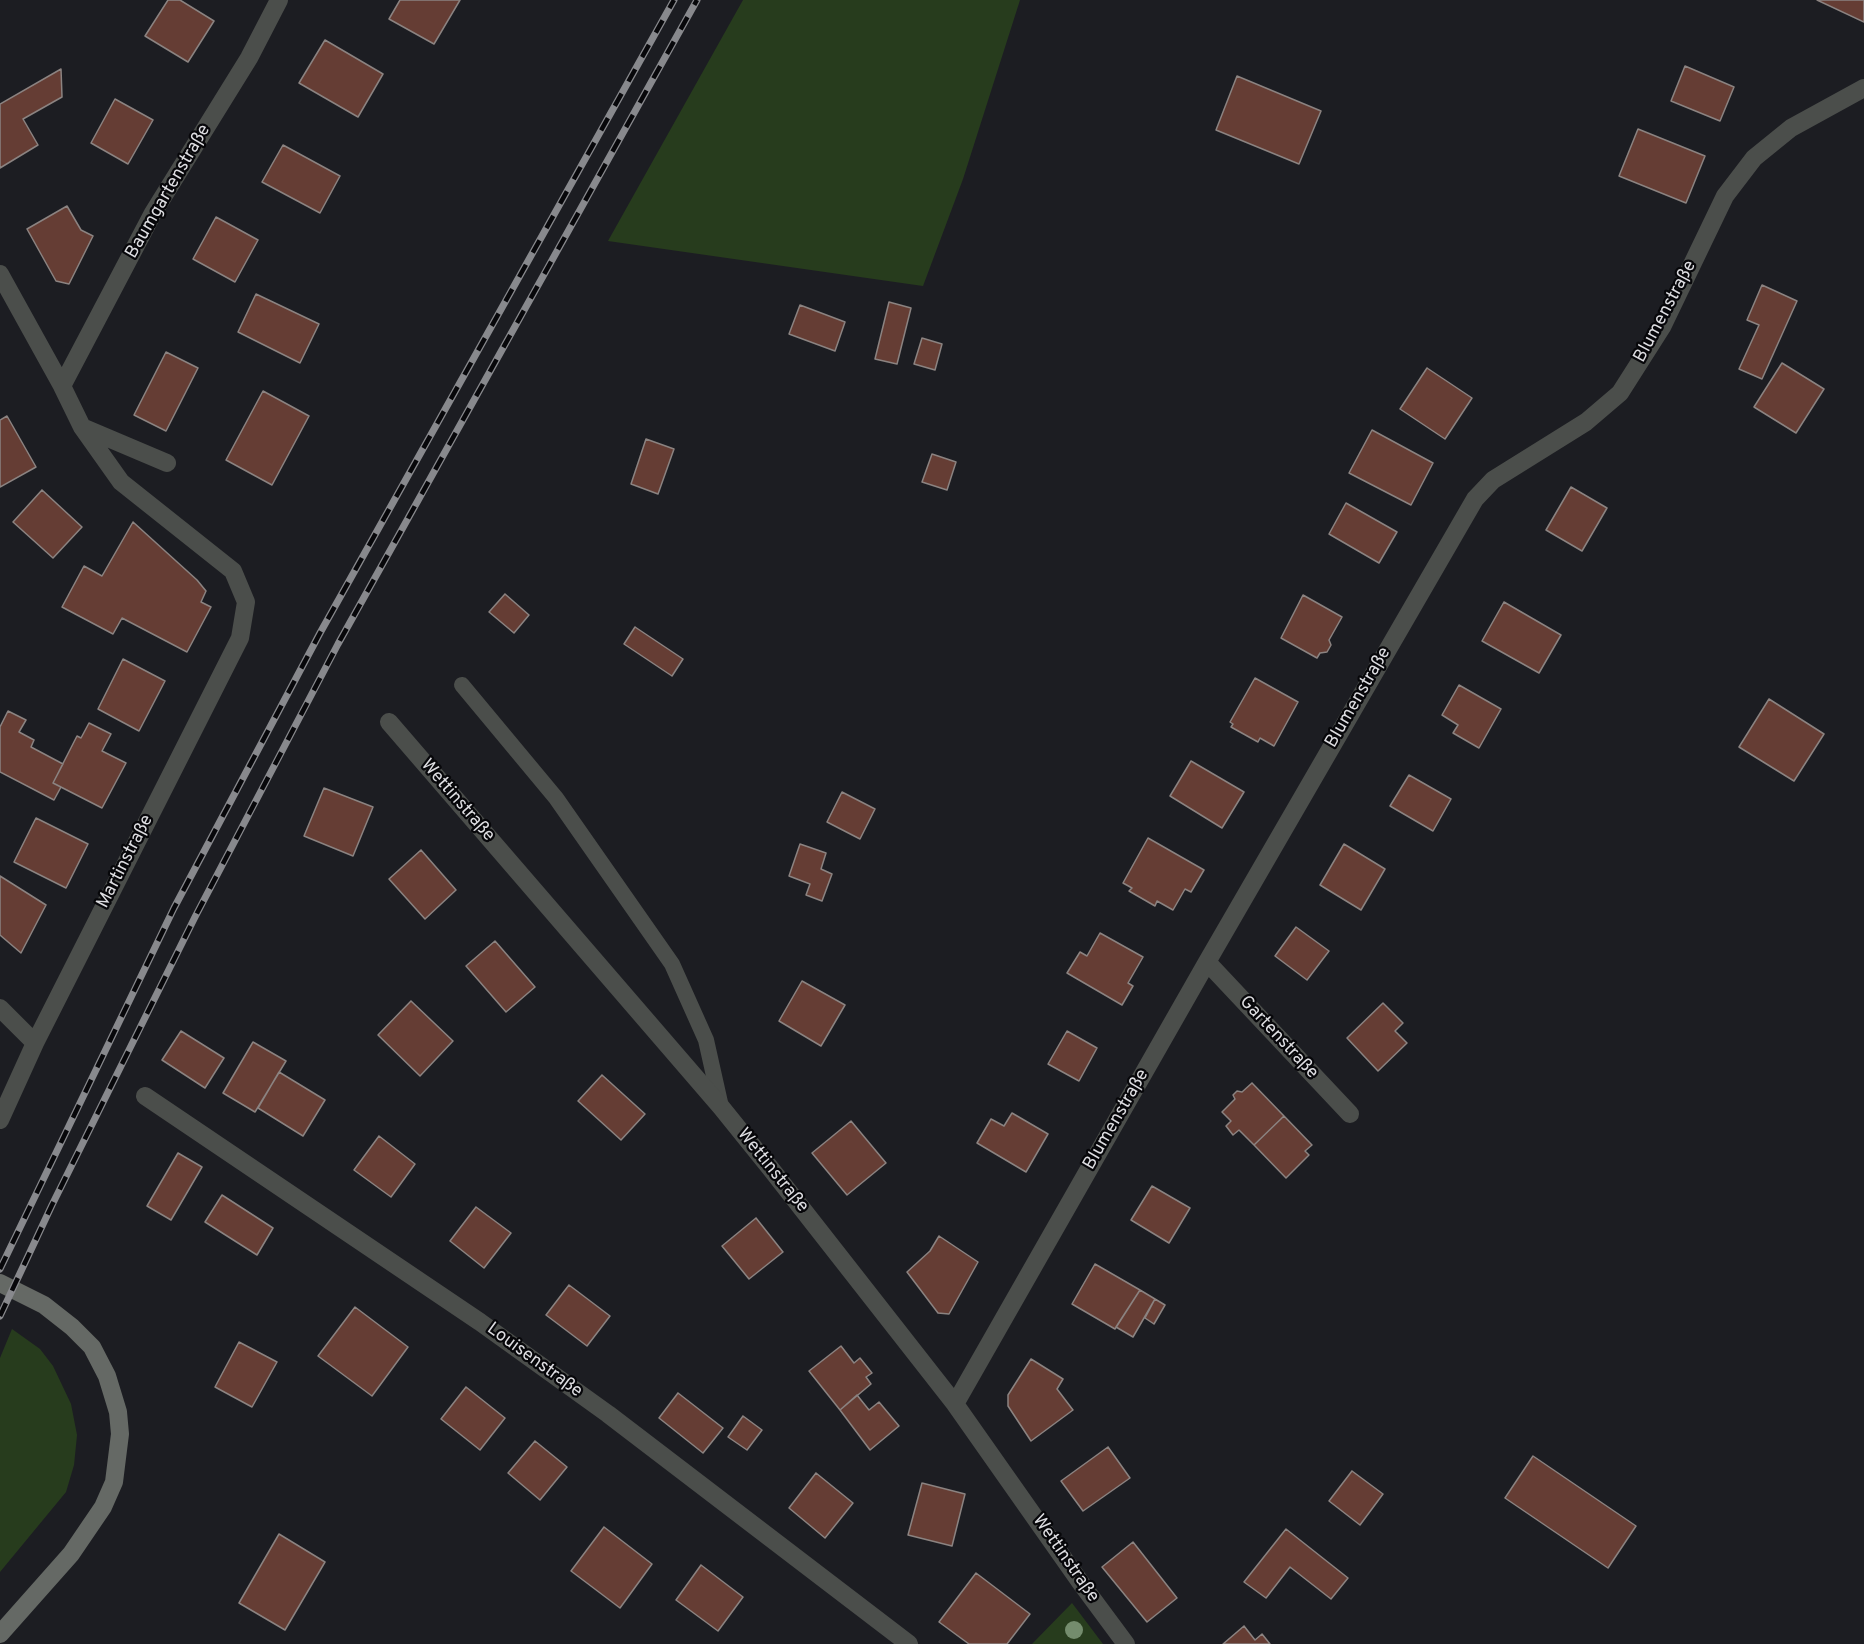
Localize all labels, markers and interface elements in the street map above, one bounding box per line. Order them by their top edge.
street label: Baumgartenstraße [122,121,216,263]
street label: Blumenstraße [1630,257,1702,367]
street label: Blumenstraße [1322,644,1396,752]
street label: Wettinstraße [415,755,499,847]
street label: Martinstraße [93,812,159,912]
street label: Gartenstraße [1234,992,1322,1084]
street label: Blumenstraße [1080,1066,1154,1174]
street label: Wettinstraße [732,1125,812,1217]
street label: Louisenstraße [482,1319,586,1403]
street label: Wettinstraße [1027,1511,1103,1607]

